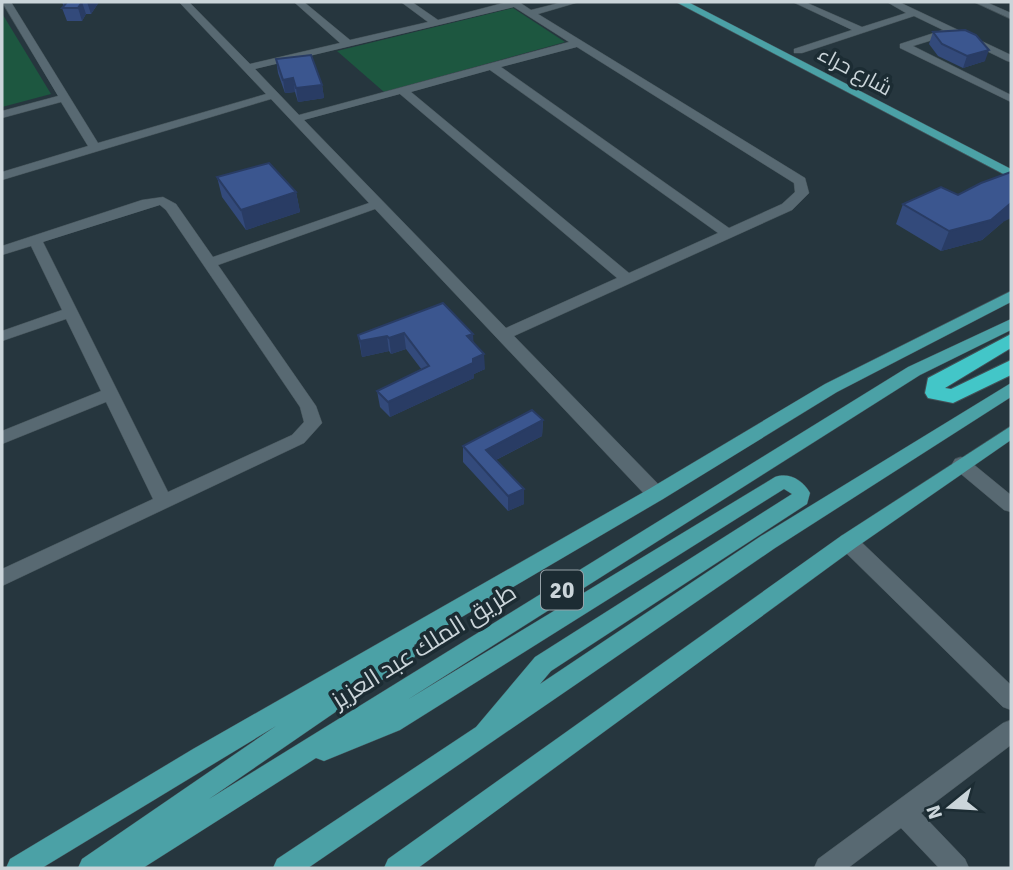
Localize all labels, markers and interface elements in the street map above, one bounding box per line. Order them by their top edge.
street label: شارع حراء [813,41,897,102]
road number: 20 [541,570,583,610]
street label: طريق الملك عبد العزيز [324,577,522,716]
north arrow [915,772,985,842]
text: N [921,802,948,822]

